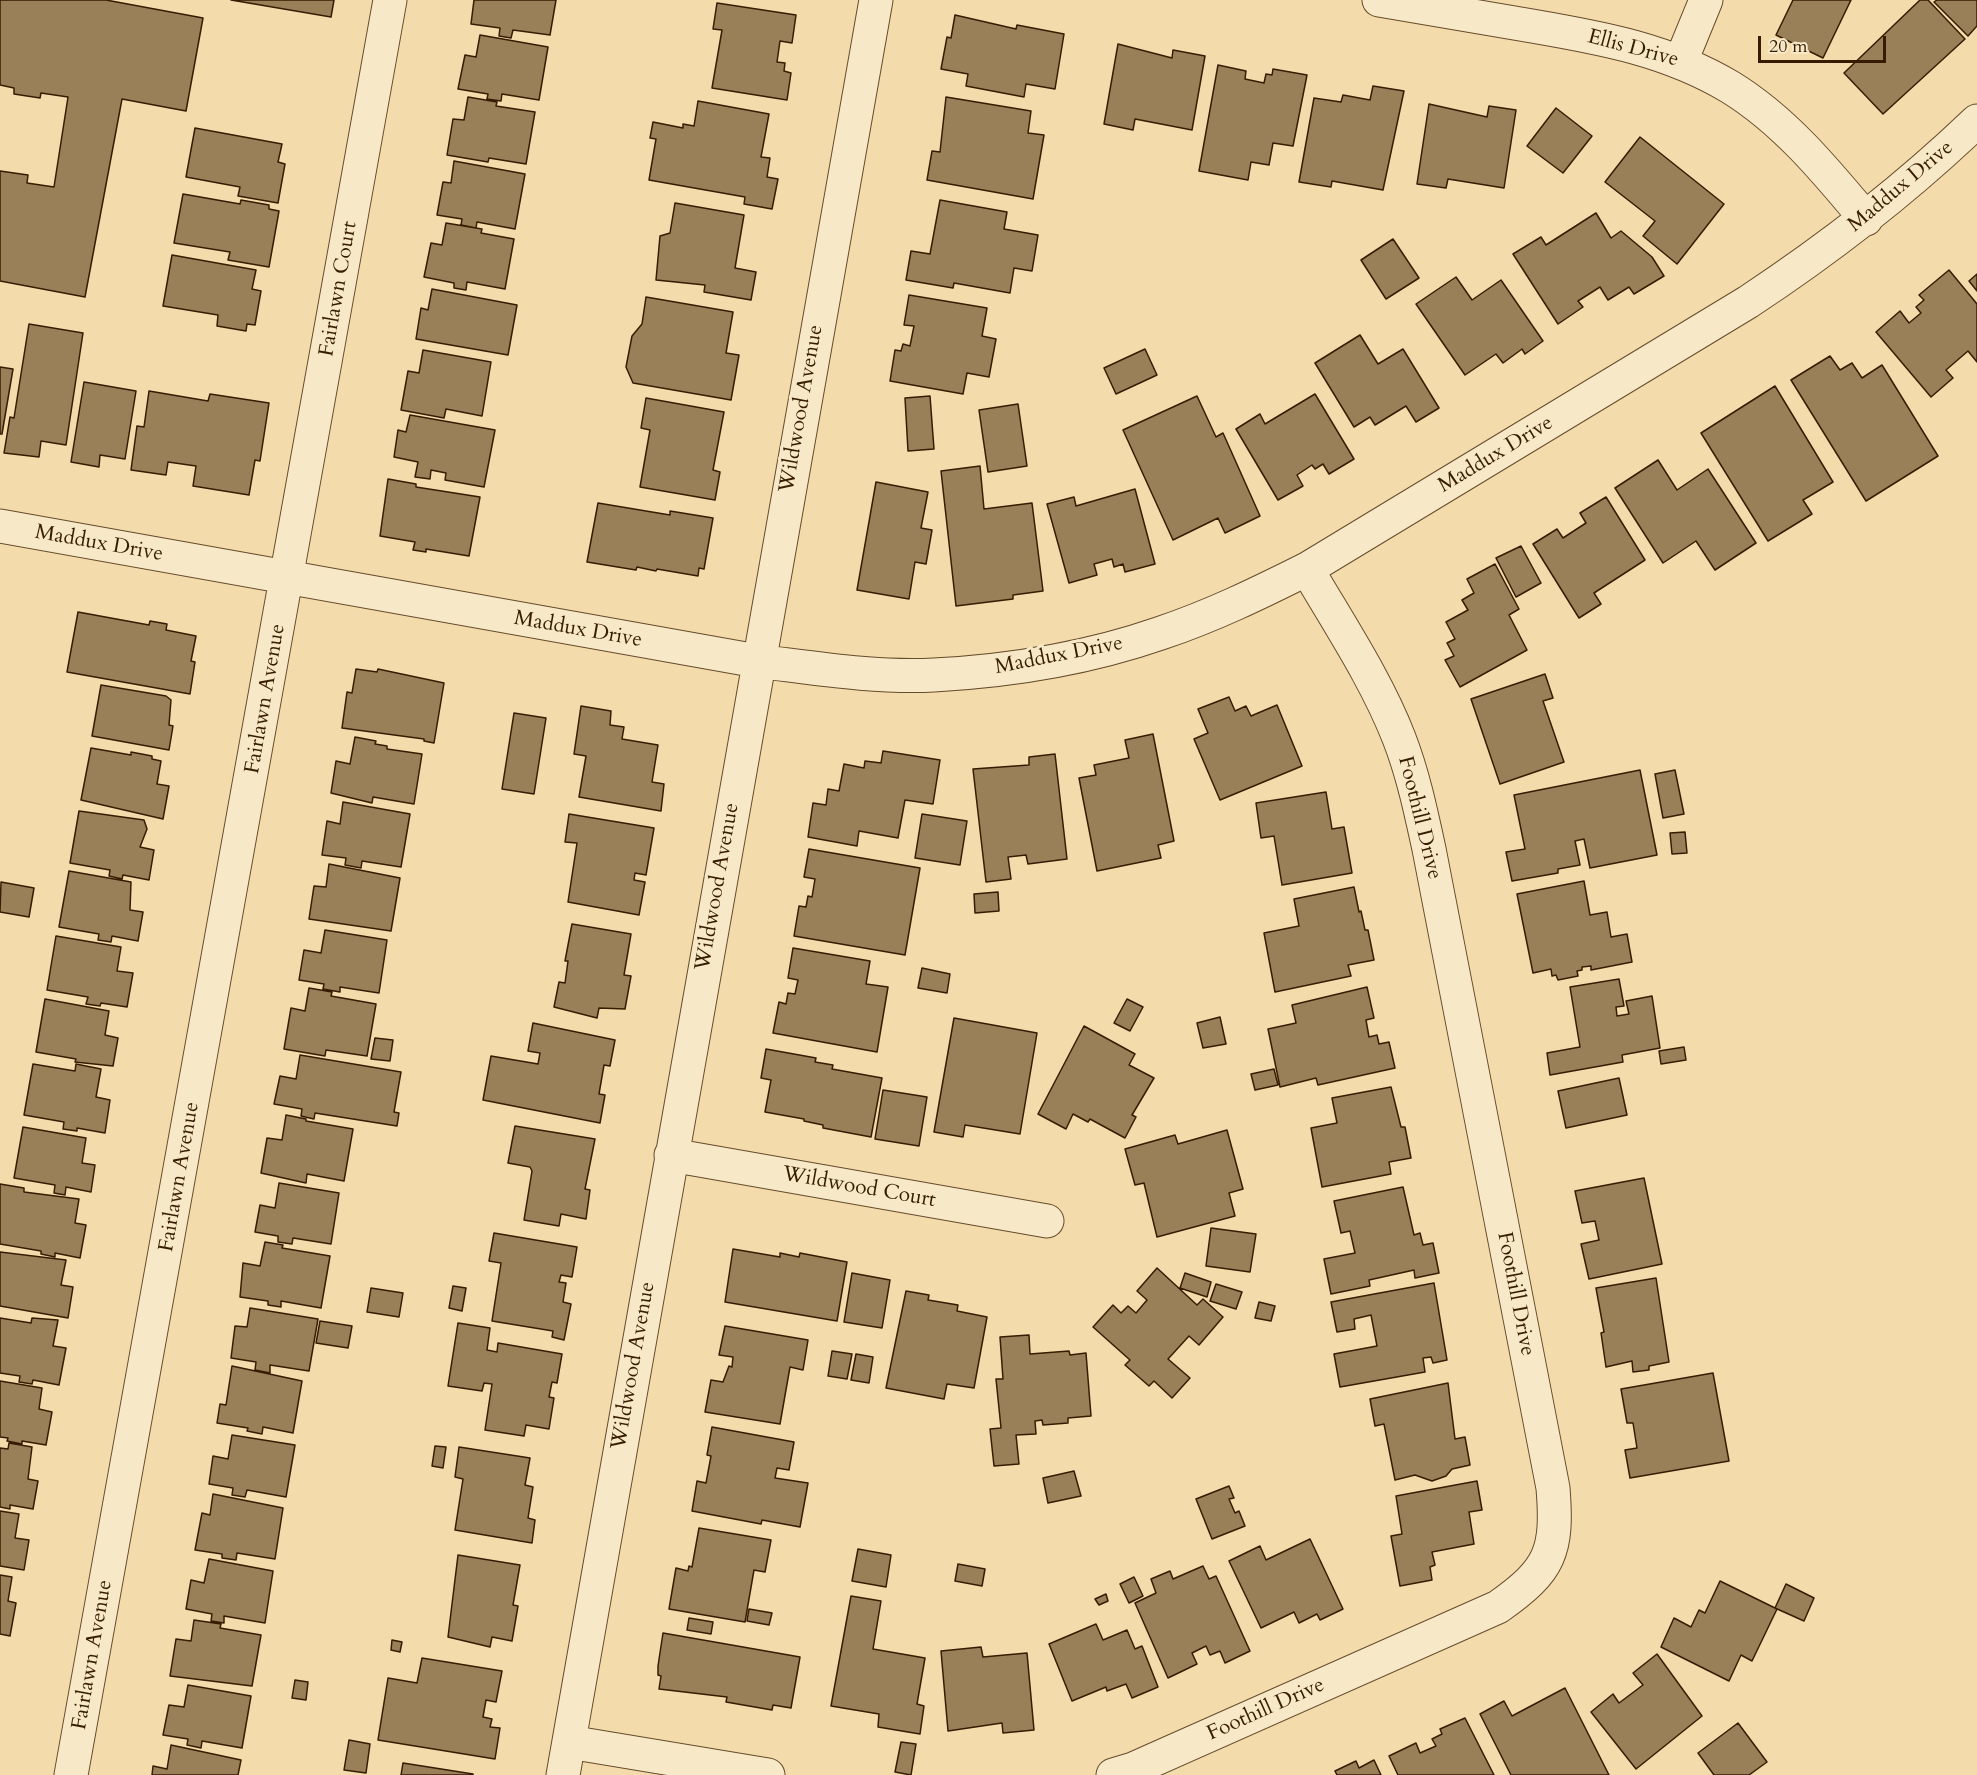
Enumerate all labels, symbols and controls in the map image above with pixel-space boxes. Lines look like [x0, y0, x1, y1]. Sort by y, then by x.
scale bar [1761, 24, 1888, 62]
street label: Ellis Drive [1585, 25, 1681, 73]
text: 20 m [1769, 34, 1808, 59]
street label: Maddux Drive [1843, 136, 1959, 238]
street label: Fairlawn Court [315, 220, 363, 358]
street label: Wildwood Avenue [775, 323, 829, 495]
street label: Maddux Drive [1434, 411, 1558, 499]
street label: Maddux Drive [33, 520, 165, 568]
street label: Maddux Drive [512, 606, 644, 654]
street label: Fairlawn Avenue [240, 622, 292, 776]
street label: Maddux Drive [993, 631, 1125, 681]
street label: Foothill Drive [1392, 754, 1446, 882]
street label: Wildwood Avenue [691, 801, 745, 973]
street label: Fairlawn Avenue [154, 1100, 206, 1254]
street label: Wildwood Court [780, 1162, 938, 1214]
street label: Foothill Drive [1491, 1230, 1539, 1358]
street label: Wildwood Avenue [607, 1280, 661, 1452]
street label: Fairlawn Avenue [67, 1578, 119, 1732]
street label: Foothill Drive [1203, 1673, 1329, 1747]

